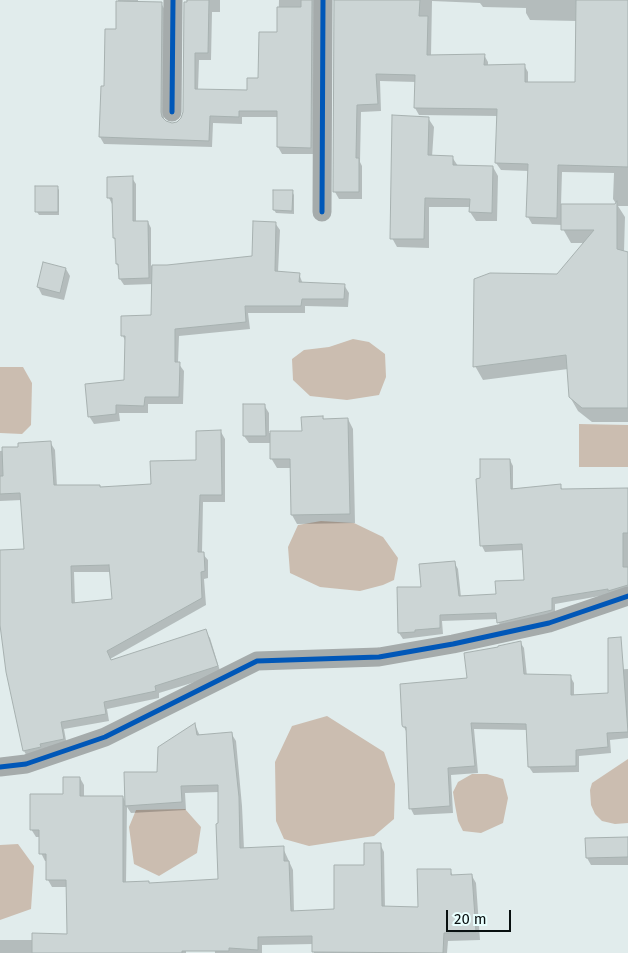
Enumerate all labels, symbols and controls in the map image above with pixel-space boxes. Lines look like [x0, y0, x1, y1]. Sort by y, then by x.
scale bar [448, 900, 513, 932]
text: 20 m [454, 910, 487, 928]

